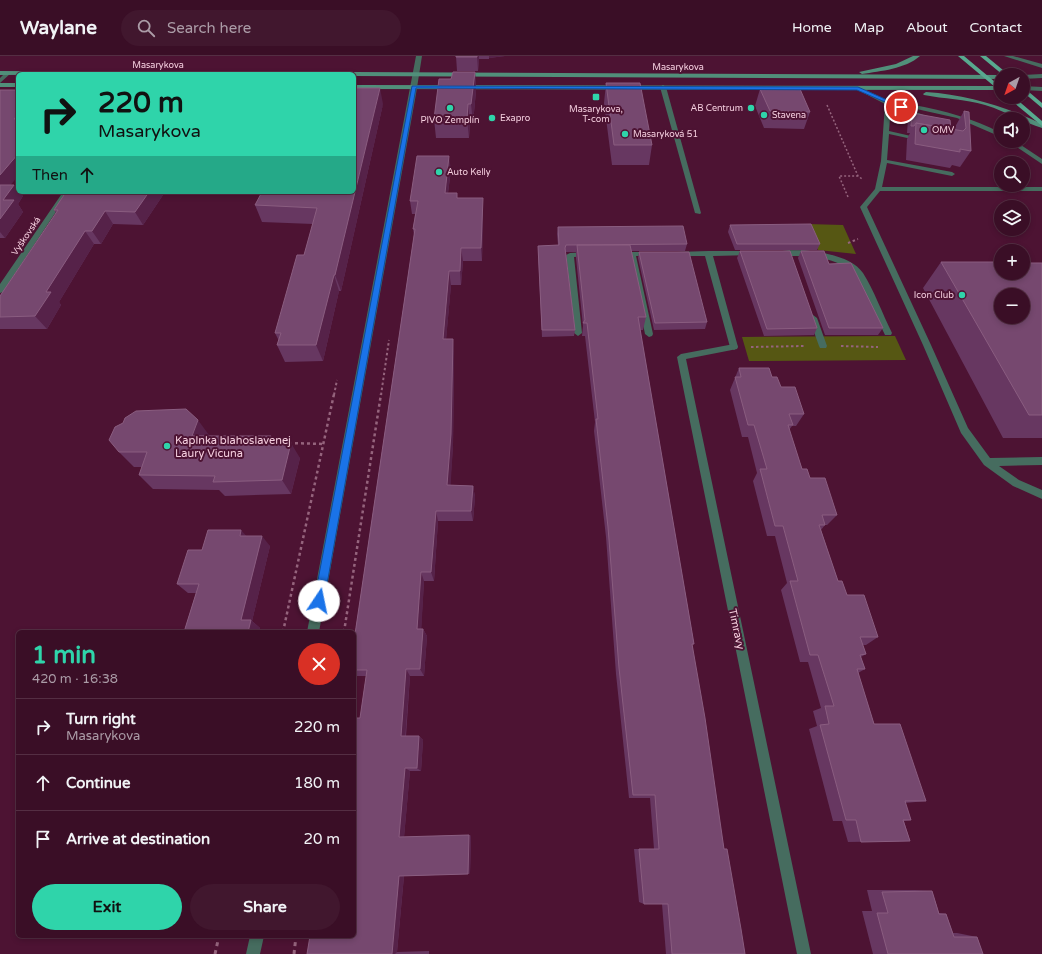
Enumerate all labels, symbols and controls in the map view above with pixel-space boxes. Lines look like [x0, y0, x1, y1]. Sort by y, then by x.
search box [121, 10, 401, 46]
text: Waylane [20, 17, 97, 39]
icon: search [135, 17, 157, 39]
text: Search here [167, 19, 251, 37]
text: Home [792, 19, 832, 36]
text: Map [854, 19, 884, 36]
text: About [906, 19, 948, 36]
text: Contact [970, 19, 1022, 36]
street label: Masarykova [132, 60, 184, 71]
street label: Masarykova [652, 62, 704, 73]
north arrow [994, 68, 1030, 104]
map controls [994, 68, 1030, 324]
text: 220 m [98, 86, 184, 120]
icon: right [32, 88, 84, 140]
pin [884, 90, 918, 124]
marker: Masarykova, T-com [591, 92, 601, 102]
icon: arrive [890, 96, 912, 118]
marker: PIVO Zemplín [445, 103, 455, 113]
place label: AB Centrum [691, 103, 743, 114]
marker: AB Centrum [746, 103, 756, 113]
place label: Masarykova, T-com [569, 104, 623, 125]
marker: Stavena [759, 110, 769, 120]
place label: Stavena [772, 110, 806, 121]
button: sound [994, 112, 1030, 148]
marker: Exapro [487, 113, 497, 123]
place label: Exapro [500, 113, 531, 124]
place label: PIVO Zemplín [420, 115, 480, 126]
text: Masarykova [98, 120, 201, 142]
marker: OMV [919, 125, 929, 135]
place label: OMV [932, 125, 955, 136]
marker: Masaryková 51 [620, 129, 630, 139]
place label: Masaryková 51 [633, 129, 698, 140]
button: search [994, 156, 1030, 192]
icon: ahead [76, 164, 98, 186]
text: Then [32, 166, 68, 184]
marker: Auto Kelly [434, 167, 444, 177]
place label: Auto Kelly [447, 167, 491, 178]
button: layers [994, 200, 1030, 236]
street label: Vyškovská [9, 215, 43, 258]
button: + [994, 244, 1030, 280]
button: − [994, 288, 1030, 324]
place label: Icon Club [914, 290, 954, 301]
marker: Icon Club [957, 290, 967, 300]
place label: Kaplnka blahoslavenej Laury Vicuna [175, 434, 291, 460]
marker: Kaplnka blahoslavenej Laury Vicuna [162, 441, 172, 451]
position arrow [298, 580, 340, 622]
street label: Timravy [726, 607, 747, 651]
text: 1 min [32, 641, 96, 670]
button: close [298, 643, 340, 685]
text: 420 m · 16:38 [32, 671, 118, 687]
text: Turn right [66, 710, 136, 728]
icon: right [32, 716, 54, 738]
text: 220 m [294, 718, 340, 736]
text: Masarykova [66, 728, 140, 744]
icon: ahead [32, 772, 54, 794]
text: Continue [66, 774, 130, 792]
text: 180 m [294, 774, 340, 792]
icon: arrive [32, 828, 54, 850]
text: Arrive at destination [66, 830, 210, 848]
text: 20 m [303, 830, 340, 848]
button: Exit [32, 884, 182, 930]
button: Share [190, 884, 340, 930]

